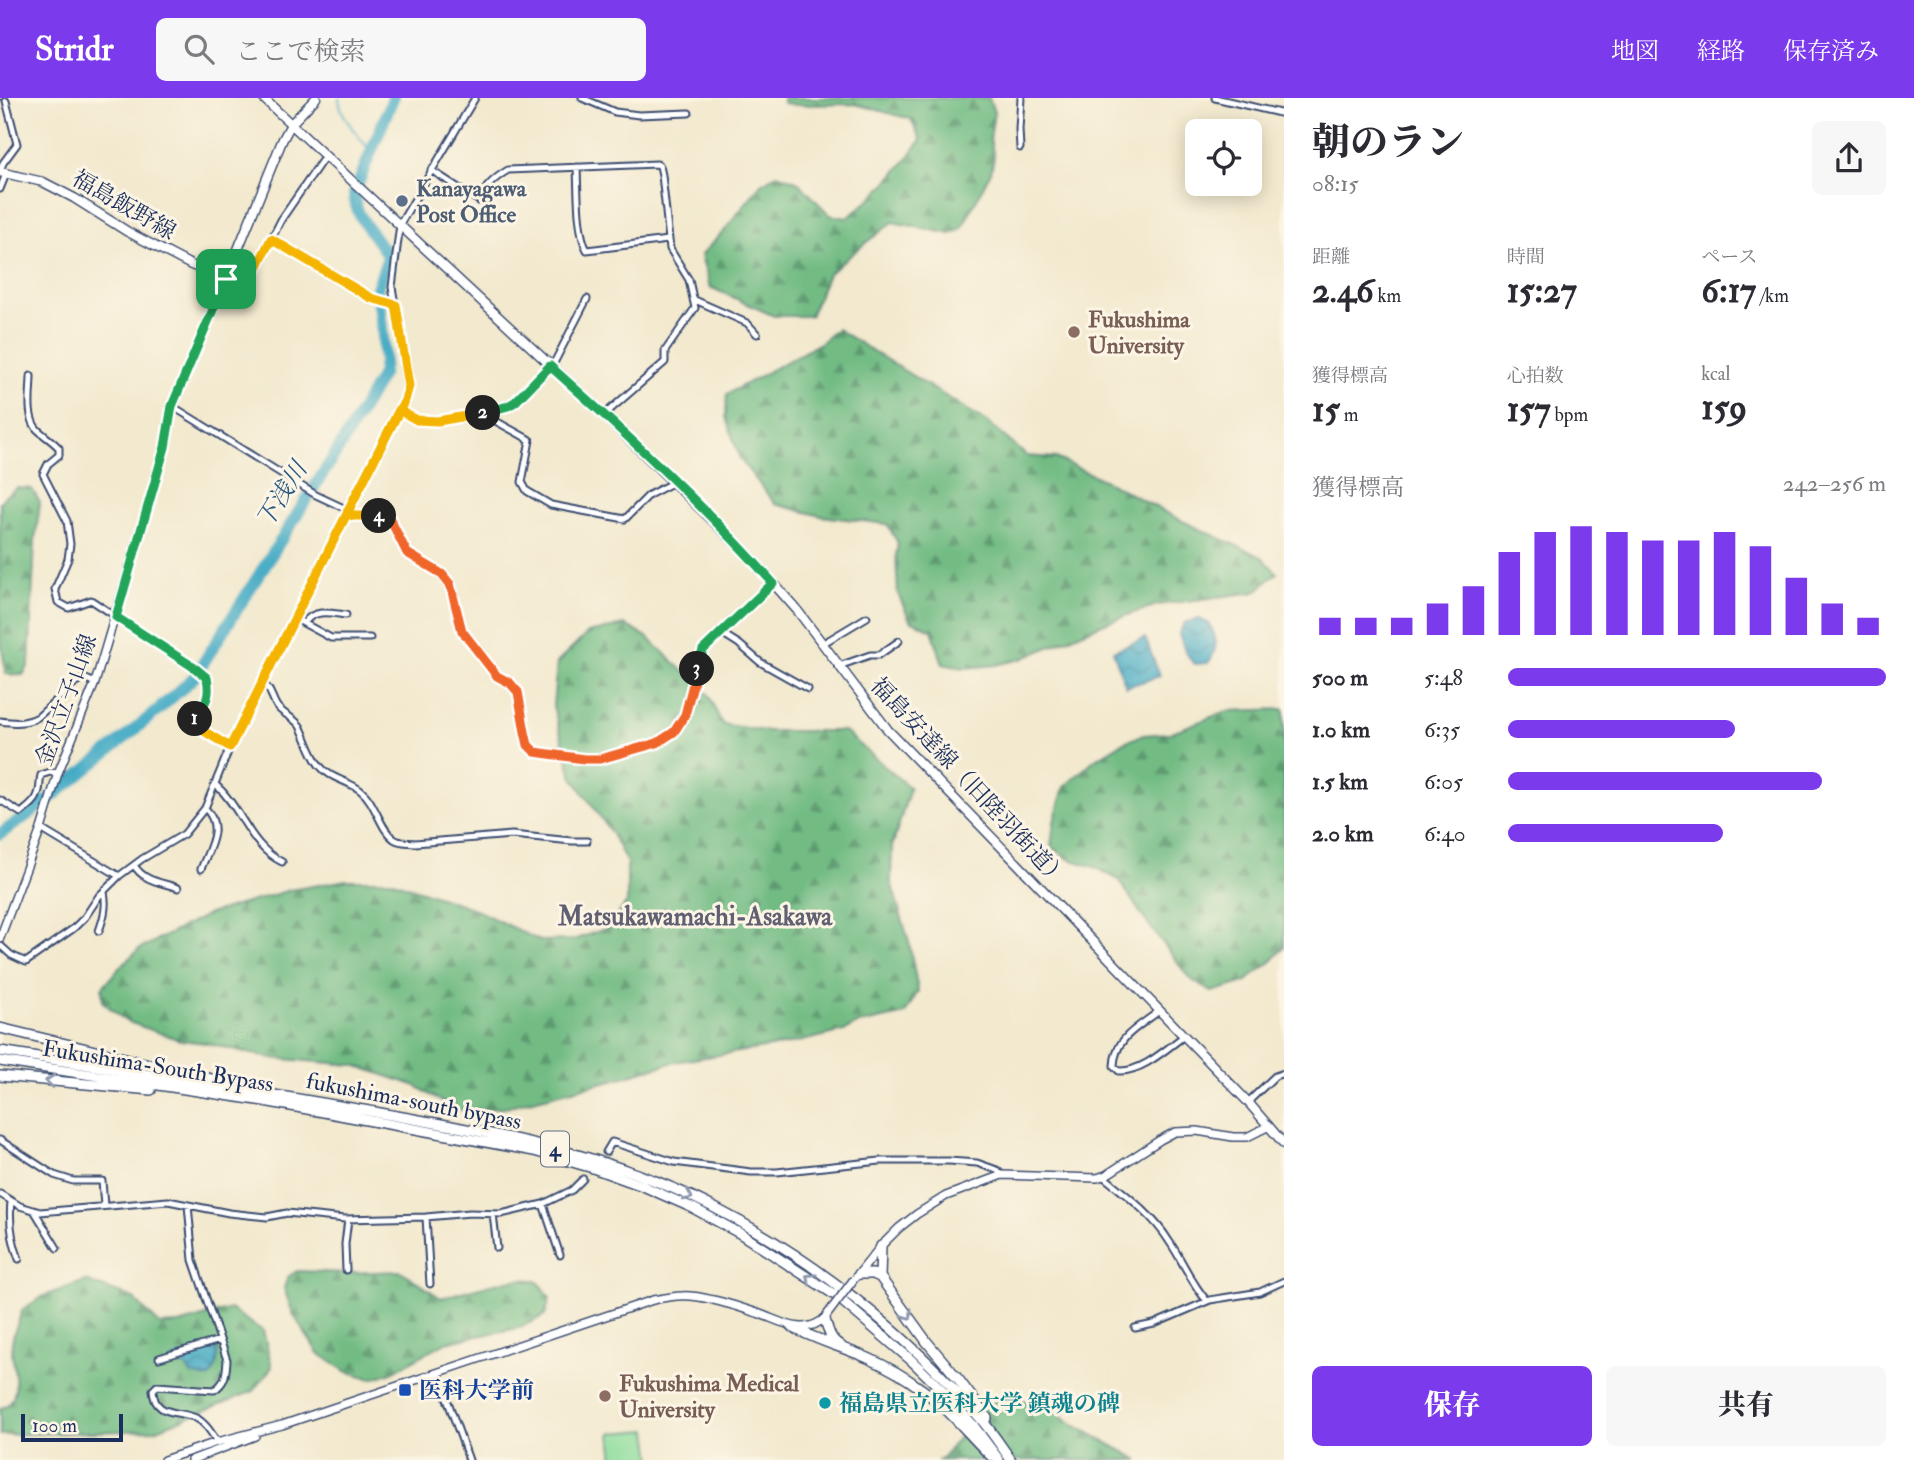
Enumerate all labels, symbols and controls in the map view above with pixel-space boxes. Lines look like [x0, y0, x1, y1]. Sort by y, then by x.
search box [156, 18, 646, 81]
text: Stridr [35, 29, 114, 70]
icon: search [180, 30, 218, 68]
text: ここで検索 [236, 36, 366, 68]
text: 地図 [1611, 36, 1659, 67]
text: 経路 [1697, 36, 1745, 67]
text: 保存済み [1783, 36, 1879, 67]
map controls [1185, 119, 1262, 196]
button: locate [1185, 119, 1262, 196]
text: 朝のラン [1312, 119, 1464, 167]
button: share [1812, 121, 1886, 195]
street label: 福島飯野線 [67, 164, 181, 246]
text: 08:15 [1312, 169, 1359, 198]
place label: Kanayagawa Post Office [416, 174, 528, 229]
marker: Kanayagawa Post Office [394, 193, 410, 209]
text: 距離 [1312, 245, 1350, 269]
text: 時間 [1507, 245, 1545, 269]
text: ペース [1701, 245, 1757, 269]
pin [196, 249, 256, 309]
icon: arrive [207, 260, 245, 298]
text: 2.46 [1312, 269, 1374, 313]
text: 15:27 [1507, 269, 1577, 313]
text: 6:17 [1701, 269, 1756, 313]
text: km [1374, 284, 1401, 308]
text: /km [1756, 284, 1789, 308]
place label: Fukushima University [1088, 305, 1191, 361]
marker: Fukushima University [1066, 324, 1082, 340]
text: kcal [1701, 362, 1730, 386]
text: 獲得標高 [1312, 364, 1388, 388]
text: 心拍数 [1507, 364, 1564, 388]
text: 159 [1701, 386, 1747, 430]
text: 15 [1312, 388, 1340, 432]
text: 157 [1507, 388, 1551, 432]
pin: 2 [466, 396, 500, 430]
text: 2 [478, 400, 487, 424]
text: m [1340, 403, 1359, 427]
text: bpm [1551, 403, 1588, 427]
water label: 下浅川 [250, 454, 316, 534]
text: 242–256 m [1783, 469, 1886, 498]
text: 獲得標高 [1312, 473, 1404, 502]
pin: 4 [362, 498, 396, 534]
text: 4 [373, 503, 384, 527]
street label: 金沢立子山線 [29, 630, 103, 770]
pin: 3 [680, 652, 714, 686]
text: 3 [693, 656, 700, 680]
text: 500 m [1312, 663, 1368, 692]
text: 5:48 [1424, 663, 1463, 692]
street label: 福島安達線（旧陸羽街道） [864, 671, 1074, 893]
pin: 1 [178, 702, 212, 736]
text: 1 [191, 706, 198, 730]
text: 1.0 km [1312, 715, 1370, 744]
text: 6:35 [1424, 715, 1460, 744]
text: 1.5 km [1312, 767, 1368, 796]
text: 6:05 [1424, 767, 1463, 796]
text: 2.0 km [1312, 819, 1374, 848]
text: 6:40 [1424, 819, 1465, 848]
district label: Matsukawamachi-Asakawa [557, 901, 833, 933]
street label: Fukushima-South Bypass [40, 1033, 276, 1100]
street label: fukushima-south bypass [304, 1066, 524, 1137]
one-way arrow [44, 1074, 55, 1089]
road number: 4 [541, 1132, 569, 1166]
one-way arrow [681, 1188, 694, 1202]
one-way arrow [805, 1274, 818, 1286]
one-way arrow [900, 1307, 912, 1320]
button: 保存 [1312, 1366, 1592, 1446]
button: 共有 [1606, 1366, 1886, 1446]
place label: Fukushima Medical University [619, 1369, 800, 1425]
place label: 医科大学前 [419, 1376, 534, 1405]
marker: 医科大学前 [397, 1382, 413, 1398]
marker: Fukushima Medical University [597, 1388, 613, 1404]
place label: 福島県立医科大学 鎮魂の碑 [839, 1389, 1120, 1418]
marker: 福島県立医科大学 鎮魂の碑 [817, 1395, 833, 1411]
scale bar [21, 1411, 122, 1443]
text: 100 m [32, 1414, 77, 1438]

